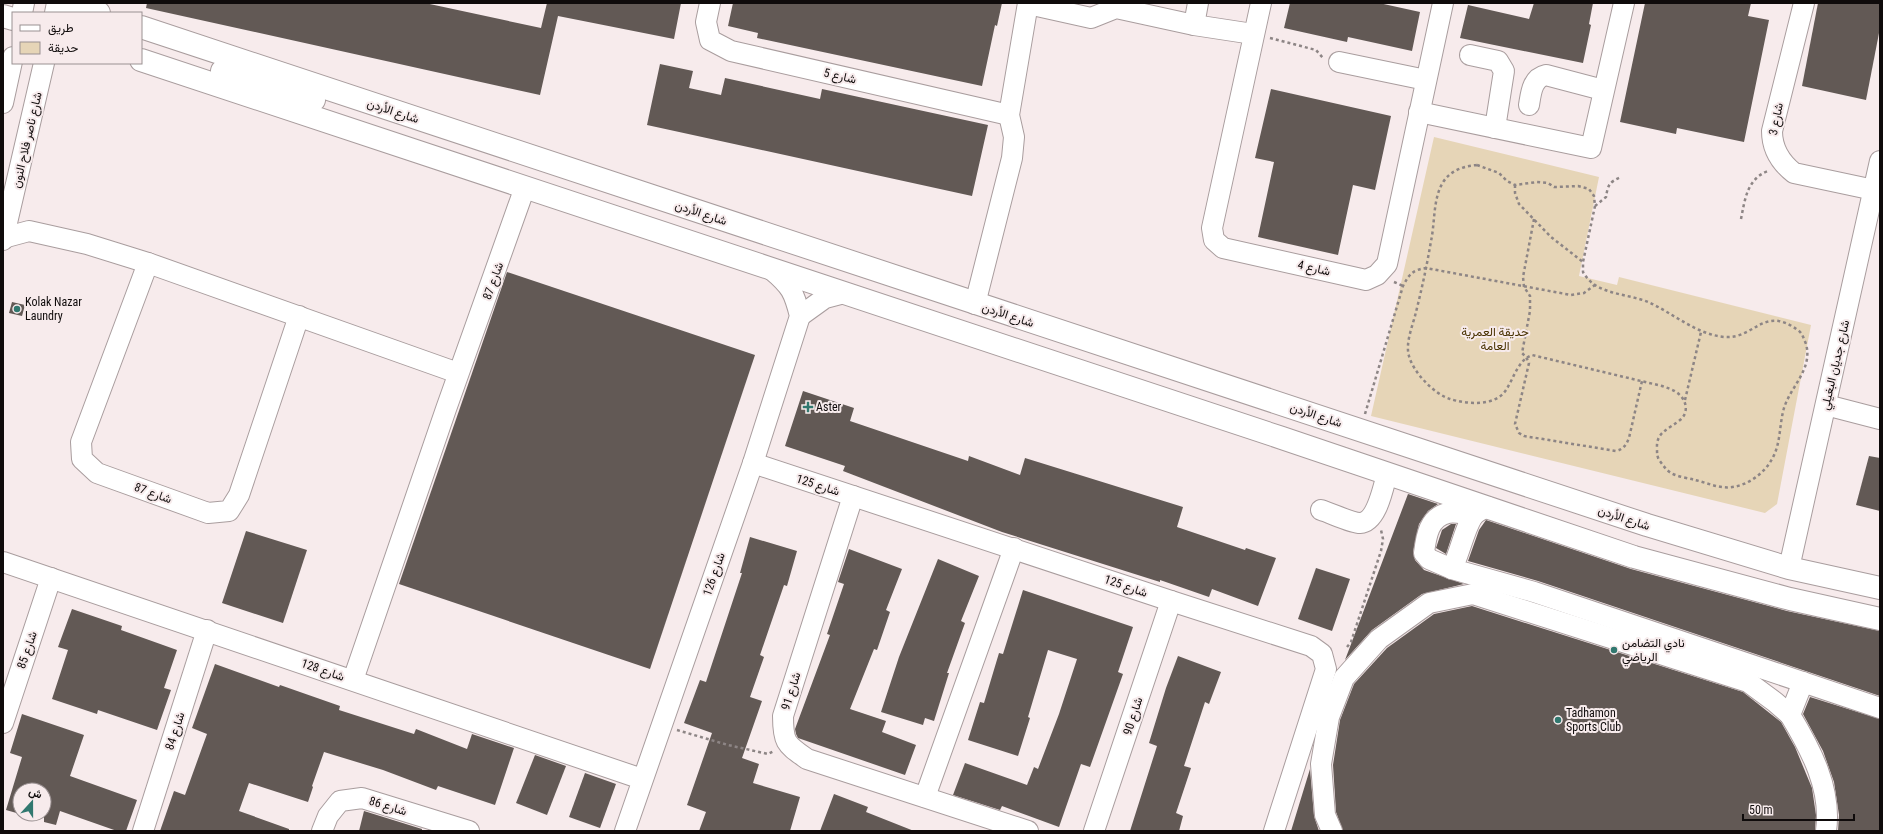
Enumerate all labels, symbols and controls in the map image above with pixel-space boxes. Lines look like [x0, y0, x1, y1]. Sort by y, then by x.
legend [12, 12, 142, 64]
text: طريق [48, 21, 74, 36]
text: حديقة [48, 41, 78, 55]
street label: شارع 5 [822, 65, 858, 88]
street label: شارع ناصر فلاح النون [9, 91, 47, 190]
street label: شارع الأردن [365, 96, 421, 128]
street label: شارع 3 [1766, 102, 1788, 137]
street label: شارع الأردن [673, 198, 729, 230]
street label: شارع 4 [1296, 257, 1332, 280]
street label: شارع 87 [480, 260, 508, 302]
place label: Kolak Nazar Laundry [25, 295, 82, 323]
street label: شارع الأردن [980, 300, 1036, 332]
marker: Kolak Nazar Laundry [12, 304, 22, 314]
street label: شارع جديان البغيلي [1818, 318, 1855, 412]
park label: حديقة العمرية العامة [1461, 325, 1529, 353]
place label: Aster [816, 400, 842, 414]
street label: شارع الأردن [1288, 400, 1344, 432]
marker: Aster [803, 402, 813, 412]
street label: شارع 125 [794, 471, 841, 500]
street label: شارع 87 [132, 480, 174, 508]
street label: شارع الأردن [1596, 503, 1652, 535]
street label: شارع 126 [700, 551, 730, 598]
street label: شارع 125 [1102, 572, 1149, 602]
street label: شارع 85 [14, 629, 42, 671]
place label: نادي التضامن الرياضي [1622, 636, 1685, 667]
marker: نادي التضامن الرياضي [1609, 645, 1619, 655]
street label: شارع 128 [299, 656, 346, 686]
street label: شارع 91 [778, 670, 806, 712]
street label: شارع 90 [1120, 695, 1148, 737]
place label: Tadhamon Sports Club [1566, 706, 1621, 734]
street label: شارع 84 [162, 710, 190, 752]
marker: Tadhamon Sports Club [1553, 715, 1563, 725]
north arrow [12, 782, 52, 822]
text: ش [27, 785, 44, 802]
street label: شارع 86 [367, 794, 409, 820]
scale bar [1743, 796, 1854, 822]
text: 50 m [1749, 803, 1773, 817]

